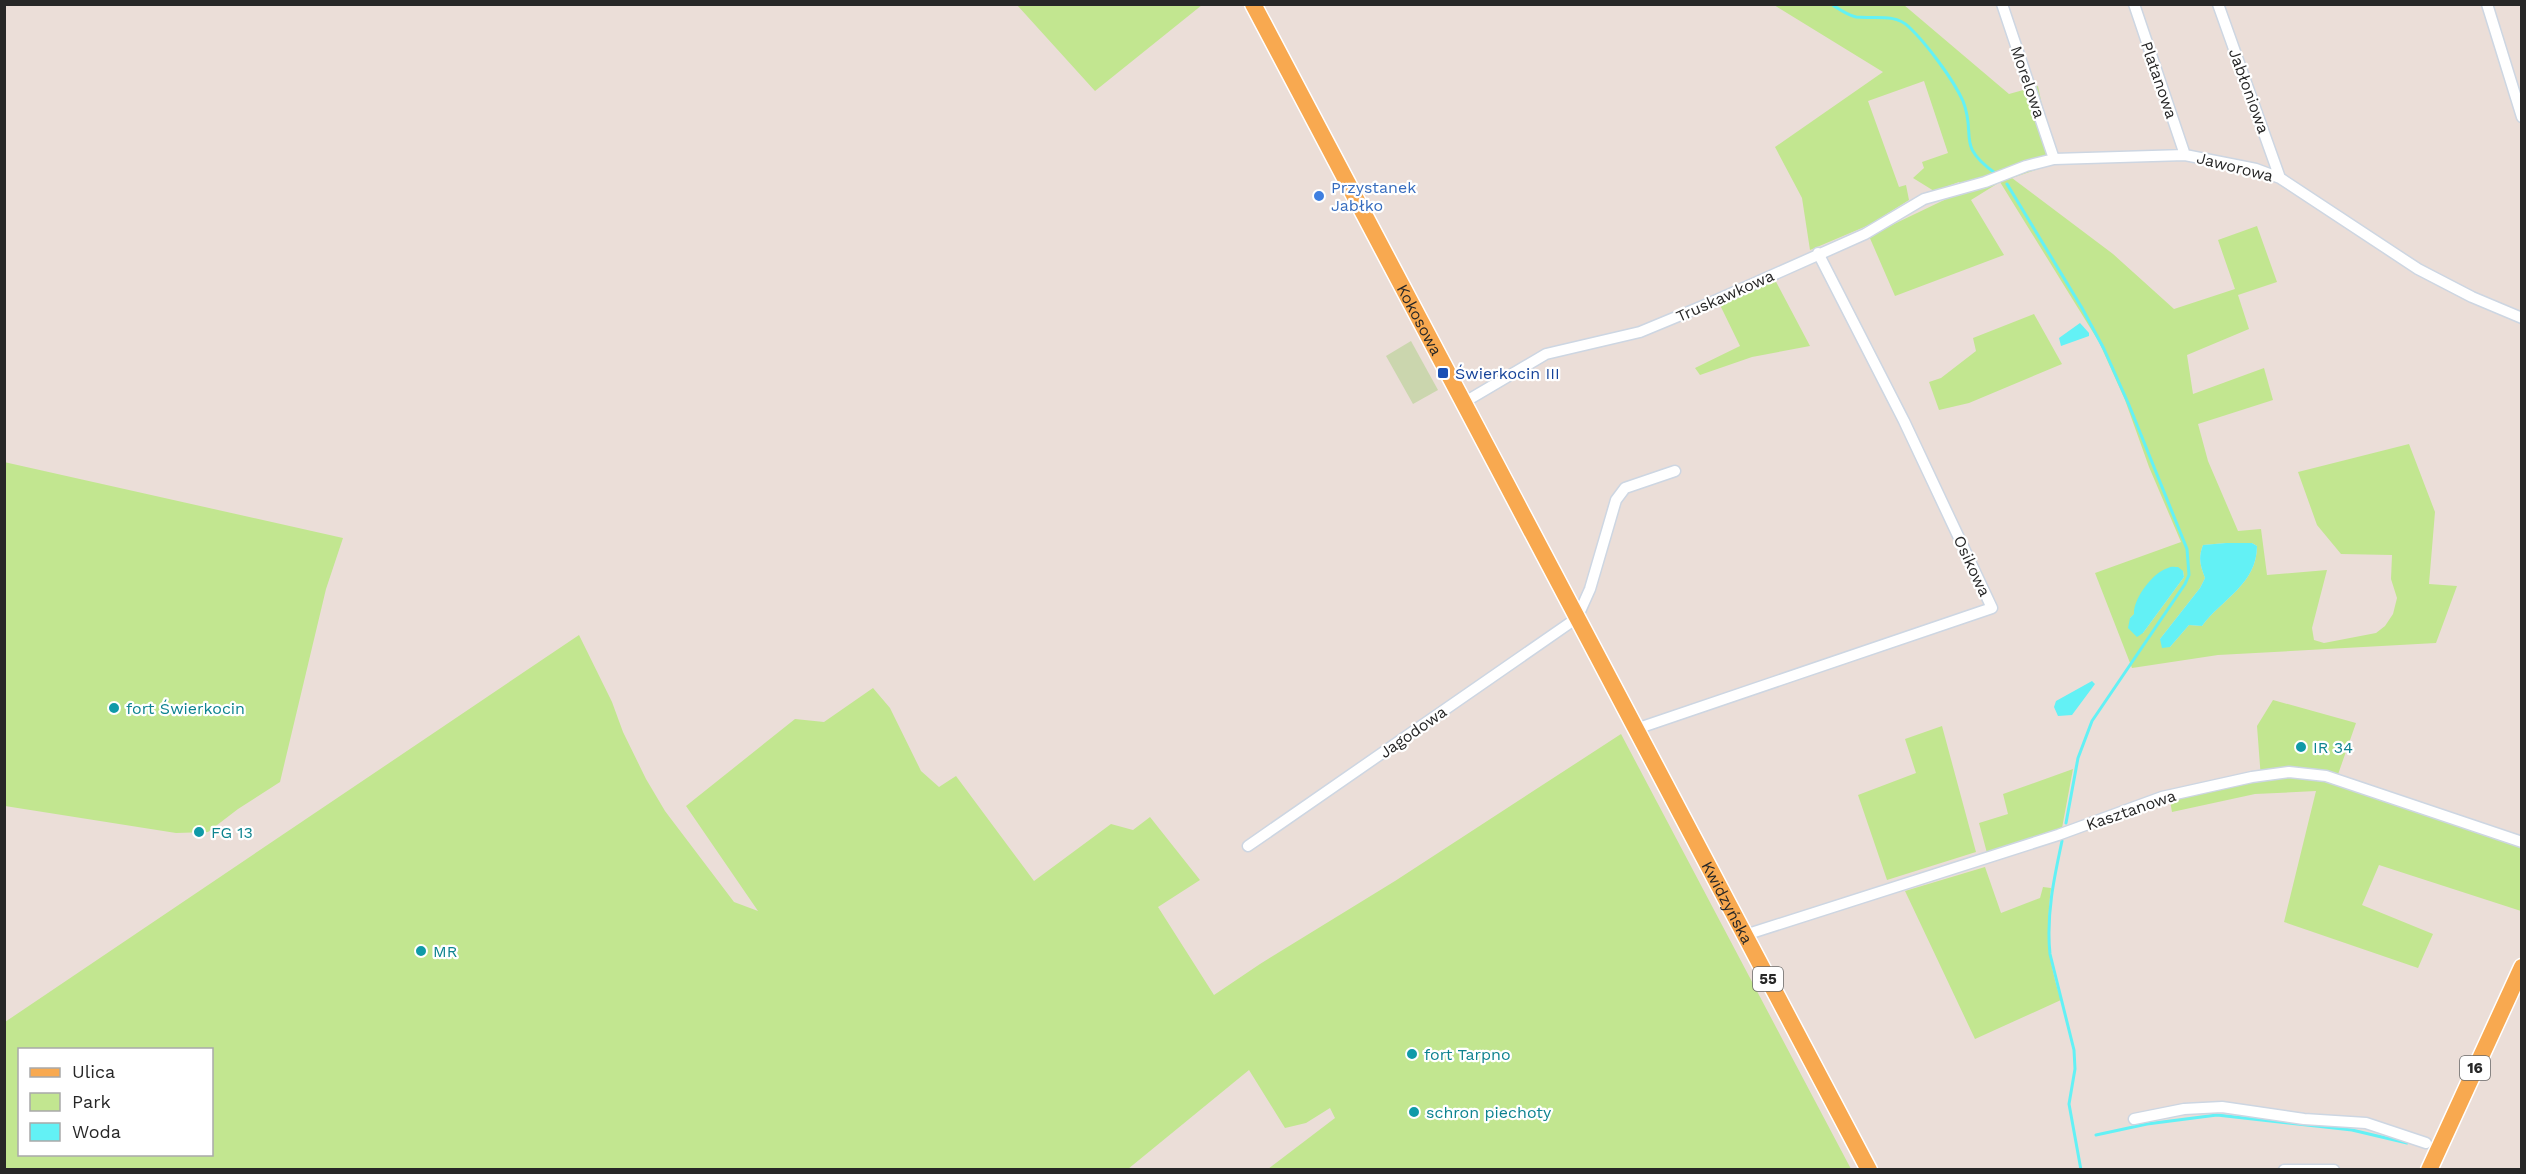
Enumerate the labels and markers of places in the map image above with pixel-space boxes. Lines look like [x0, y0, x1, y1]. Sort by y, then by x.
place label: Przystanek Jabłko [1331, 178, 1416, 215]
marker: Przystanek Jabłko [1312, 189, 1326, 203]
place label: Świerkocin III [1455, 364, 1560, 383]
marker: Świerkocin III [1436, 366, 1450, 380]
place label: fort Świerkocin [126, 699, 245, 718]
marker: fort Świerkocin [107, 701, 121, 715]
place label: IR 34 [2313, 738, 2353, 757]
marker: IR 34 [2294, 740, 2308, 754]
place label: FG 13 [211, 823, 253, 842]
marker: FG 13 [192, 825, 206, 839]
place label: MR [433, 942, 457, 961]
marker: MR [414, 944, 428, 958]
place label: fort Tarpno [1424, 1045, 1511, 1064]
marker: fort Tarpno [1405, 1047, 1419, 1061]
place label: schron piechoty [1426, 1103, 1552, 1122]
marker: schron piechoty [1407, 1105, 1421, 1119]

